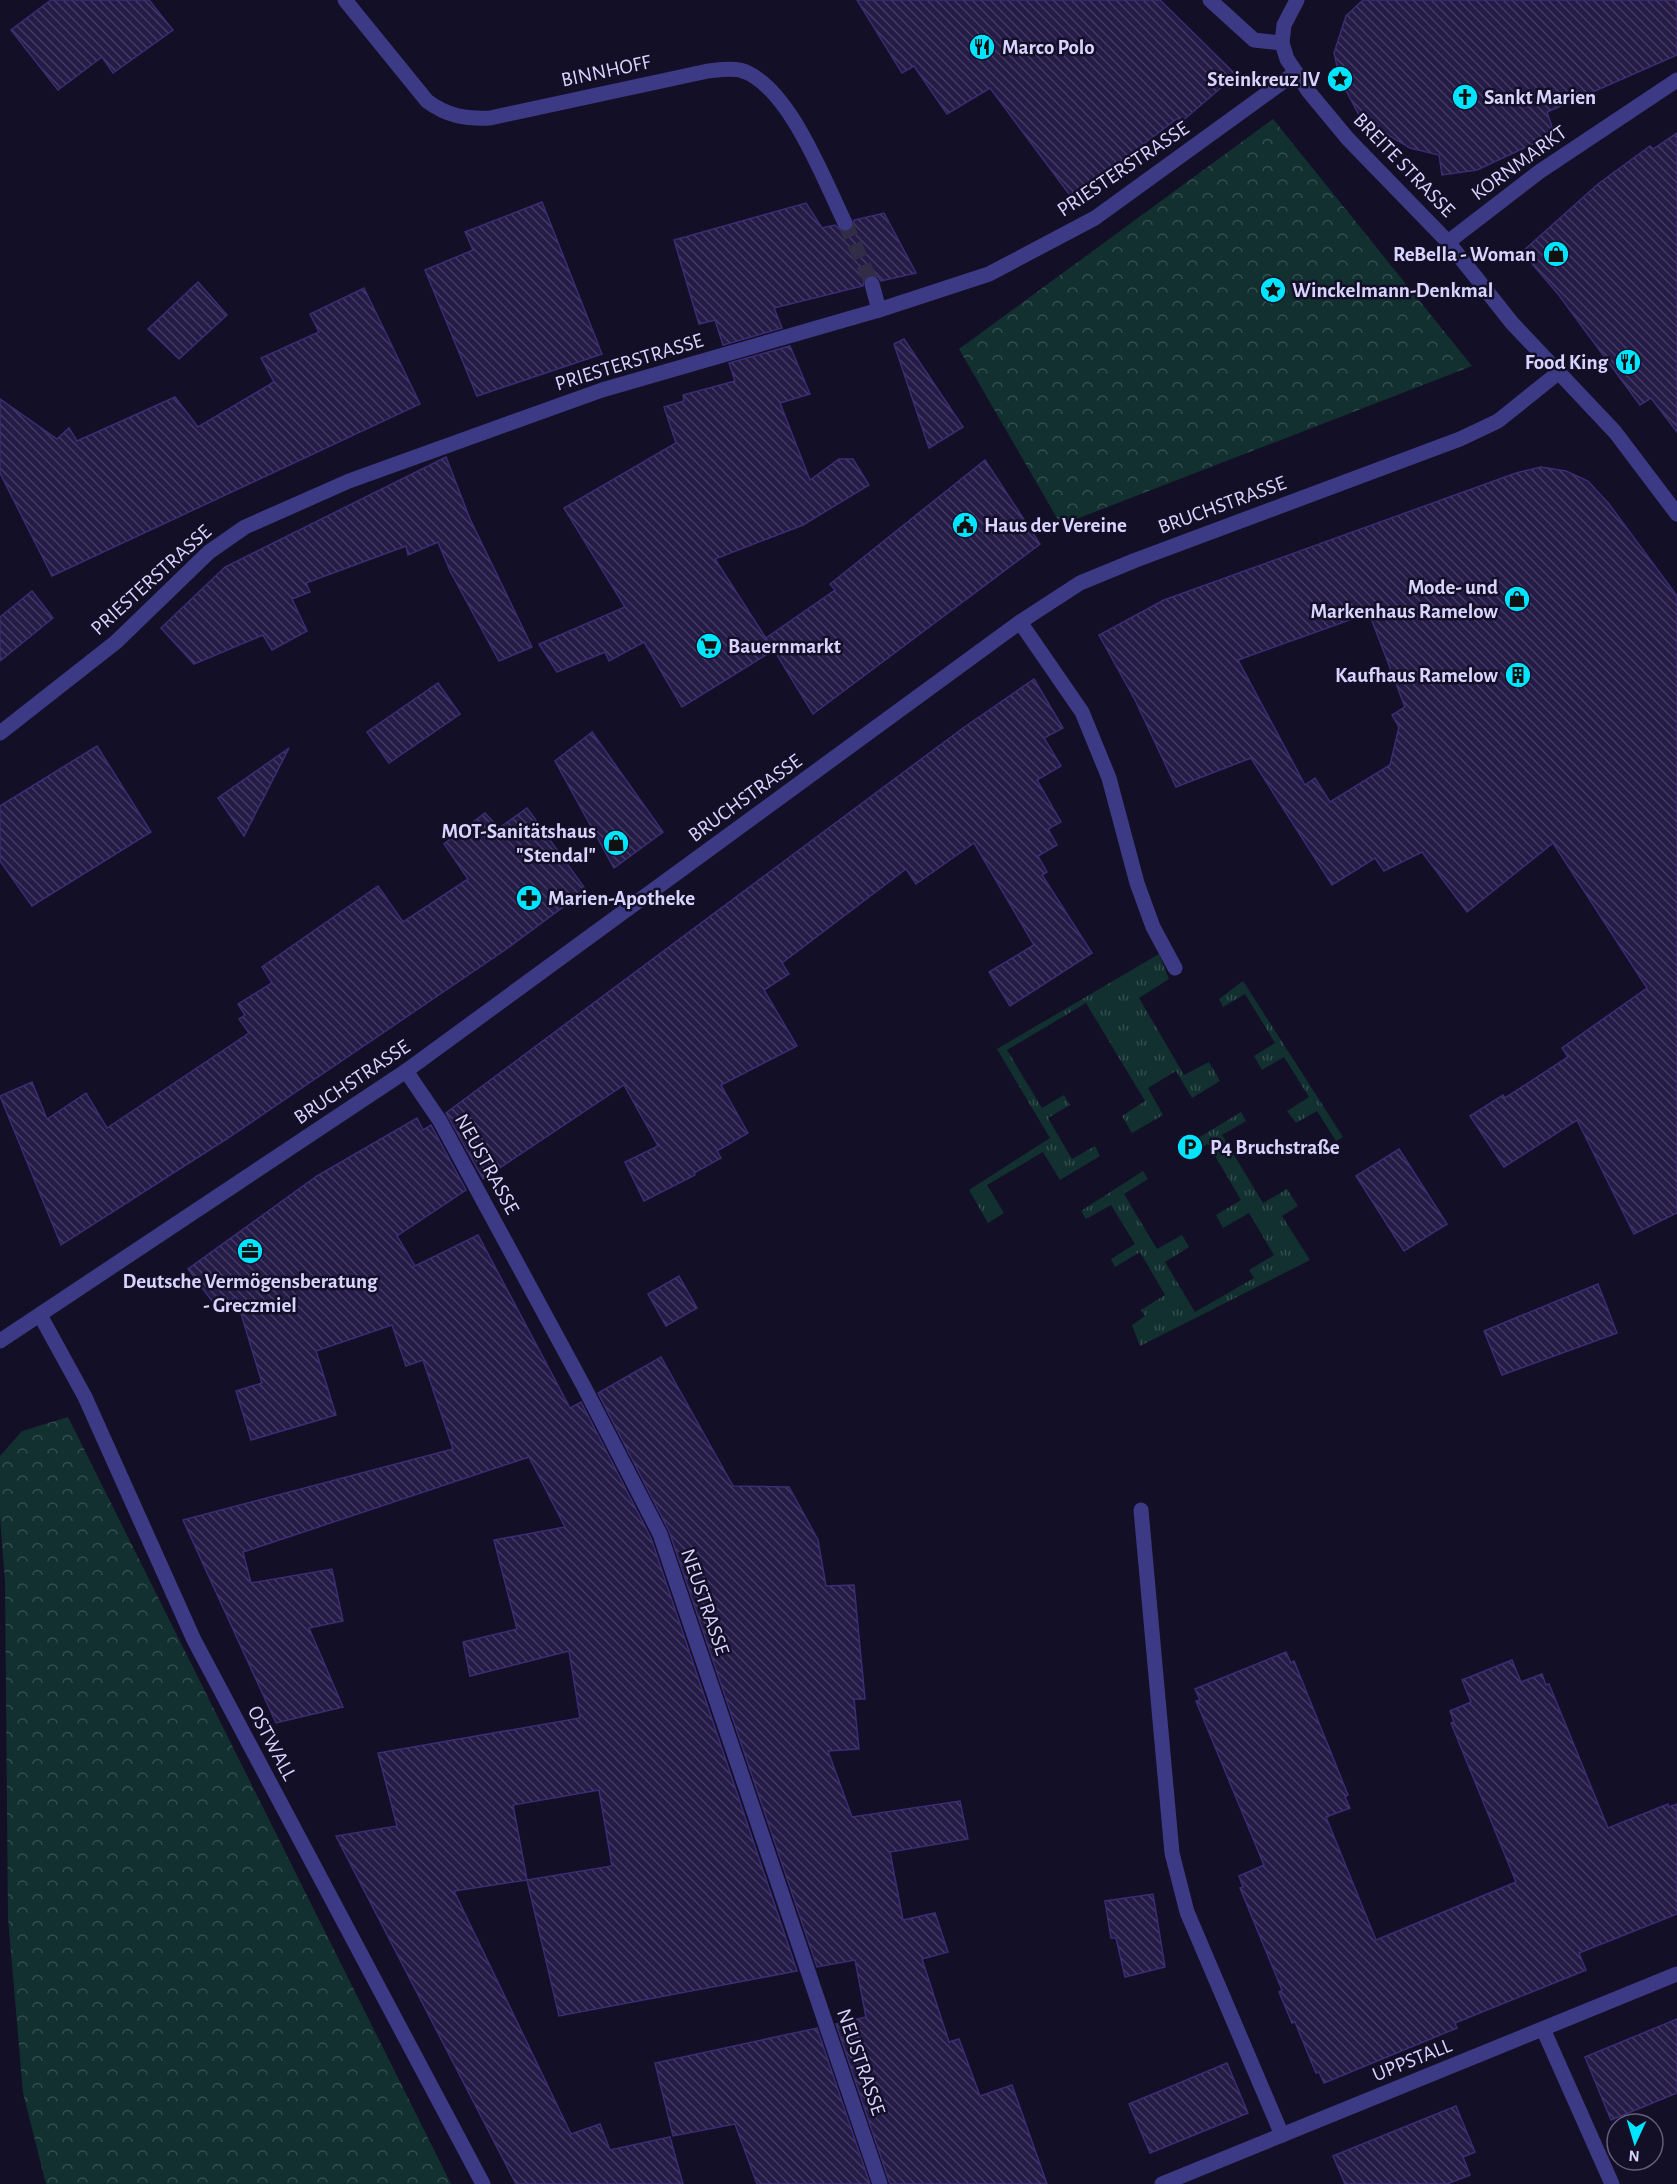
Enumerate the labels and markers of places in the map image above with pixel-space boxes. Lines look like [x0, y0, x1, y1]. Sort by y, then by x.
restaurant icon: Marco Polo [967, 32, 997, 62]
place label: Marco Polo [1002, 37, 1095, 58]
place icon: Steinkreuz IV [1325, 64, 1355, 94]
place label: Steinkreuz IV [1207, 69, 1321, 90]
church icon: Sankt Marien [1450, 82, 1480, 112]
place label: Sankt Marien [1484, 87, 1596, 108]
shop icon: ReBella - Woman [1541, 239, 1571, 269]
place label: ReBella - Woman [1393, 244, 1536, 265]
place icon: Winckelmann-Denkmal [1258, 275, 1288, 305]
place label: Winckelmann-Denkmal [1292, 280, 1493, 301]
restaurant icon: Food King [1613, 347, 1643, 377]
place label: Food King [1525, 352, 1608, 373]
public building icon: Haus der Vereine [950, 510, 980, 540]
place label: Haus der Vereine [984, 515, 1127, 536]
place label: Mode- und Markenhaus Ramelow [1311, 577, 1498, 622]
shop icon: Mode- und Markenhaus Ramelow [1502, 584, 1532, 614]
supermarket icon: Bauernmarkt [694, 631, 724, 661]
place label: Bauernmarkt [728, 636, 841, 657]
building icon: Kaufhaus Ramelow [1503, 660, 1533, 690]
place label: Kaufhaus Ramelow [1335, 665, 1498, 686]
place label: MOT-Sanitätshaus "Stendal" [442, 821, 596, 866]
shop icon: MOT-Sanitätshaus "Stendal" [601, 828, 631, 858]
pharmacy icon: Marien-Apotheke [514, 883, 544, 913]
place label: Marien-Apotheke [548, 888, 695, 909]
parking icon: P4 Bruchstraße [1175, 1132, 1205, 1162]
place label: P4 Bruchstraße [1210, 1137, 1340, 1158]
office icon: Deutsche Vermögensberatung - Greczmiel [235, 1236, 265, 1266]
place label: Deutsche Vermögensberatung - Greczmiel [122, 1271, 378, 1316]

